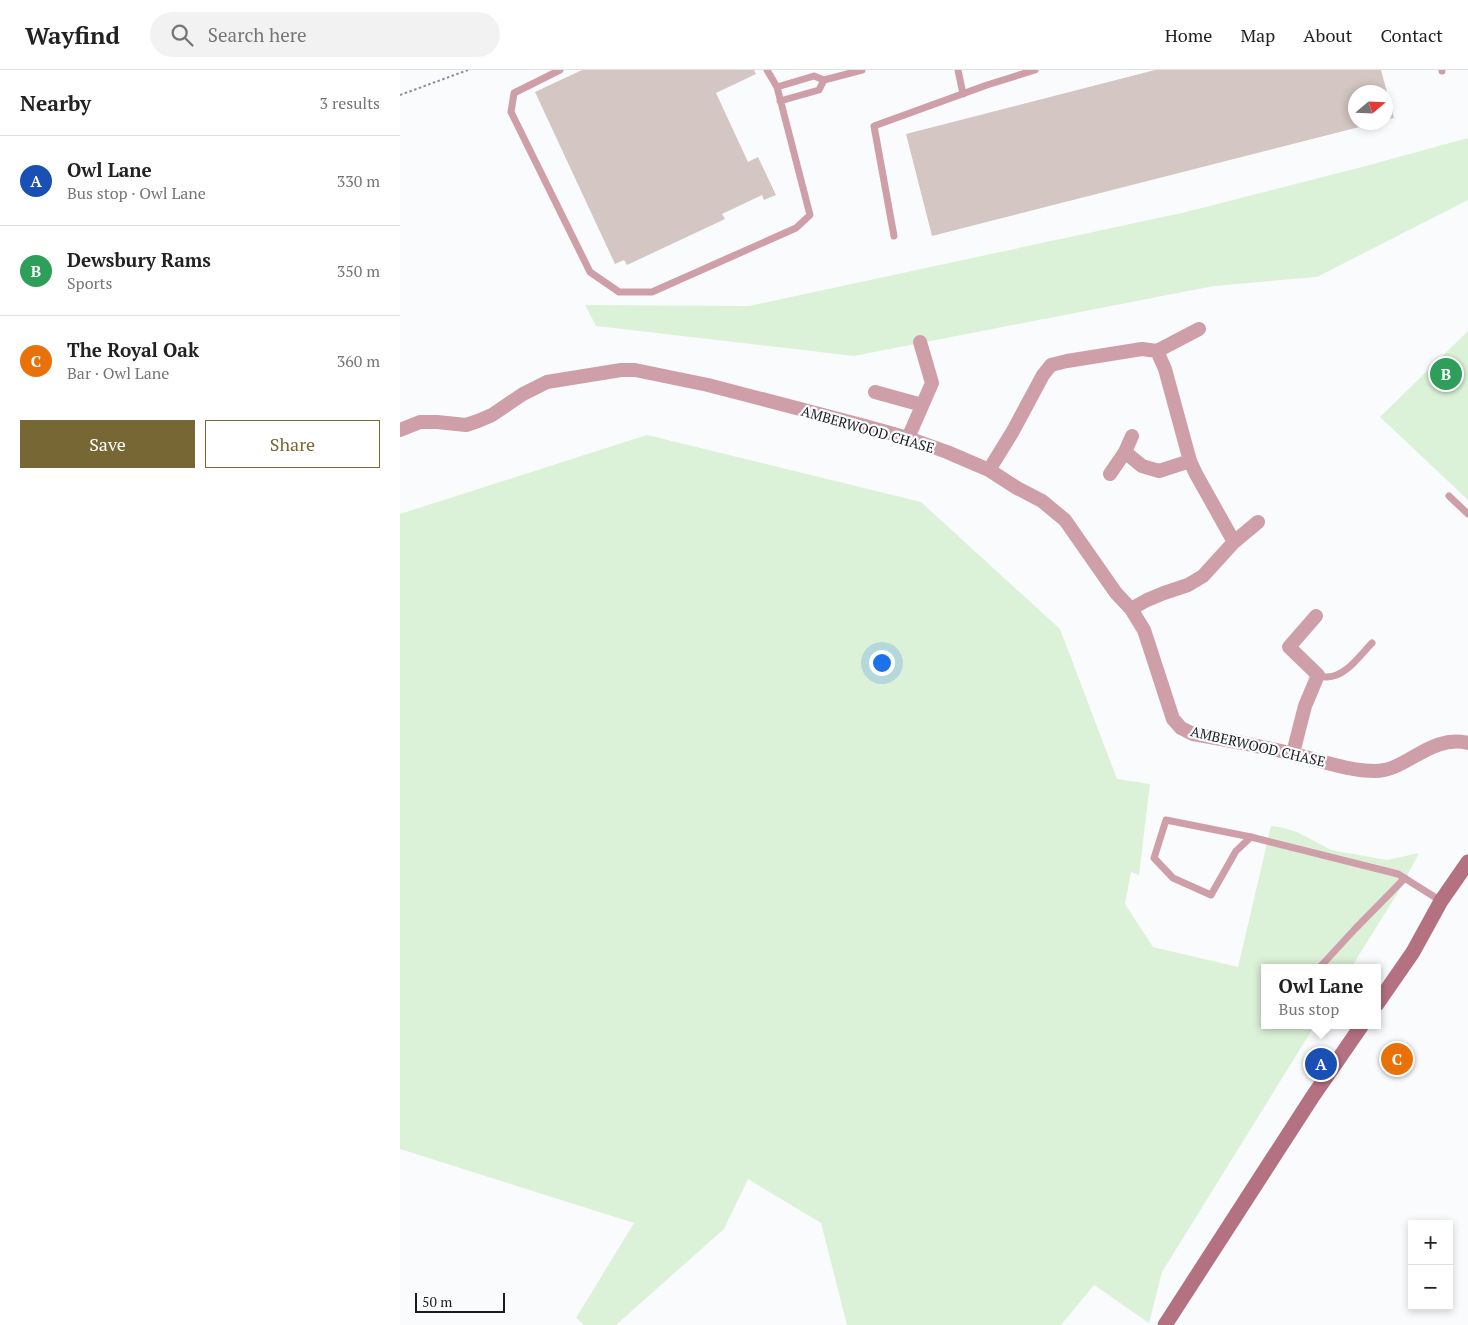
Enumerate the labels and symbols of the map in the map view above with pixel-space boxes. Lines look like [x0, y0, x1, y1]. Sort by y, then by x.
north arrow [1348, 85, 1393, 130]
pin: B [1430, 355, 1462, 393]
street label: AMBERWOOD CHASE [799, 401, 937, 457]
your location [869, 650, 895, 676]
street label: AMBERWOOD CHASE [1189, 721, 1327, 771]
pin: C [1381, 1040, 1413, 1078]
pin: A [1305, 1045, 1337, 1083]
scale bar [415, 1290, 505, 1313]

